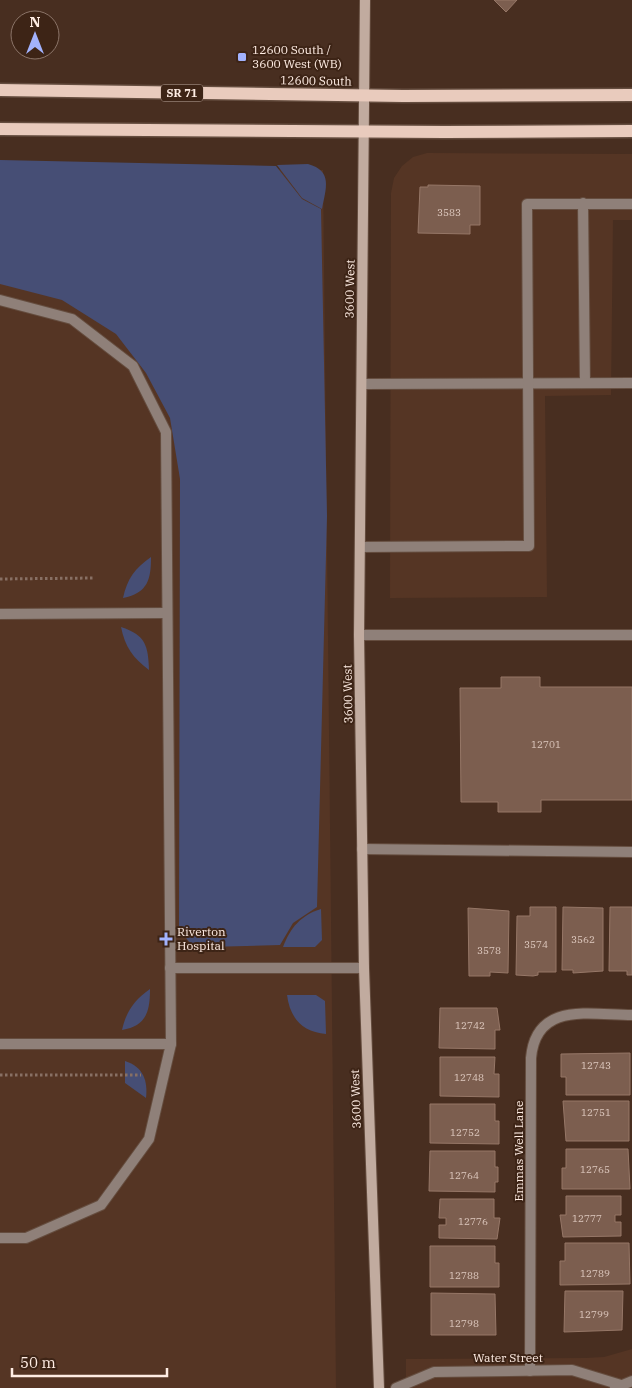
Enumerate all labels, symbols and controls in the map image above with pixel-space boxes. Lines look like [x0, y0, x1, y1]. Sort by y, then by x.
north arrow [10, 10, 60, 60]
text: N [29, 13, 41, 31]
place label: 12600 South / 3600 West (WB) [252, 42, 342, 71]
marker: 12600 South / 3600 West (WB) [236, 51, 248, 63]
street label: 12600 South [280, 72, 353, 89]
road number: SR 71 [161, 85, 203, 102]
house number: 3583 [437, 206, 461, 219]
street label: 3600 West [341, 259, 358, 319]
street label: 3600 West [339, 664, 356, 724]
house number: 12701 [531, 738, 561, 751]
place label: Riverton Hospital [177, 924, 226, 953]
marker: Riverton Hospital [159, 932, 173, 946]
house number: 3562 [571, 933, 595, 946]
house number: 3574 [524, 938, 548, 951]
house number: 3578 [477, 944, 501, 957]
house number: 12742 [455, 1019, 485, 1032]
house number: 12743 [581, 1059, 611, 1072]
street label: 3600 West [347, 1069, 364, 1129]
house number: 12748 [454, 1071, 484, 1084]
street label: Emmas Well Lane [511, 1100, 526, 1202]
house number: 12751 [581, 1106, 611, 1119]
house number: 12752 [450, 1126, 480, 1139]
house number: 12765 [580, 1163, 610, 1176]
house number: 12764 [449, 1169, 479, 1182]
house number: 12777 [572, 1212, 602, 1225]
house number: 12776 [458, 1215, 488, 1228]
house number: 12789 [580, 1267, 610, 1280]
house number: 12788 [449, 1269, 479, 1282]
house number: 12799 [579, 1308, 609, 1321]
house number: 12798 [449, 1317, 479, 1330]
scale bar [12, 1346, 168, 1378]
street label: Water Street [473, 1350, 543, 1365]
text: 50 m [20, 1353, 56, 1372]

